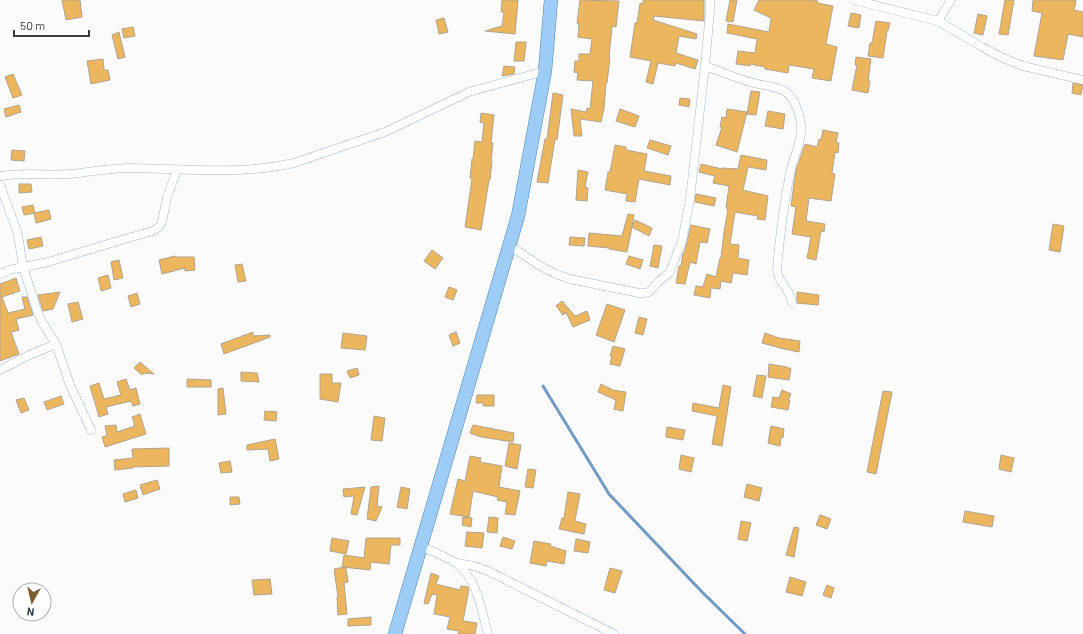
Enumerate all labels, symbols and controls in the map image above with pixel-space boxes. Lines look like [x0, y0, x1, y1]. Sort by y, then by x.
scale bar [14, 12, 89, 38]
text: 50 m [20, 18, 45, 32]
north arrow [12, 582, 52, 622]
text: N [26, 605, 35, 619]

